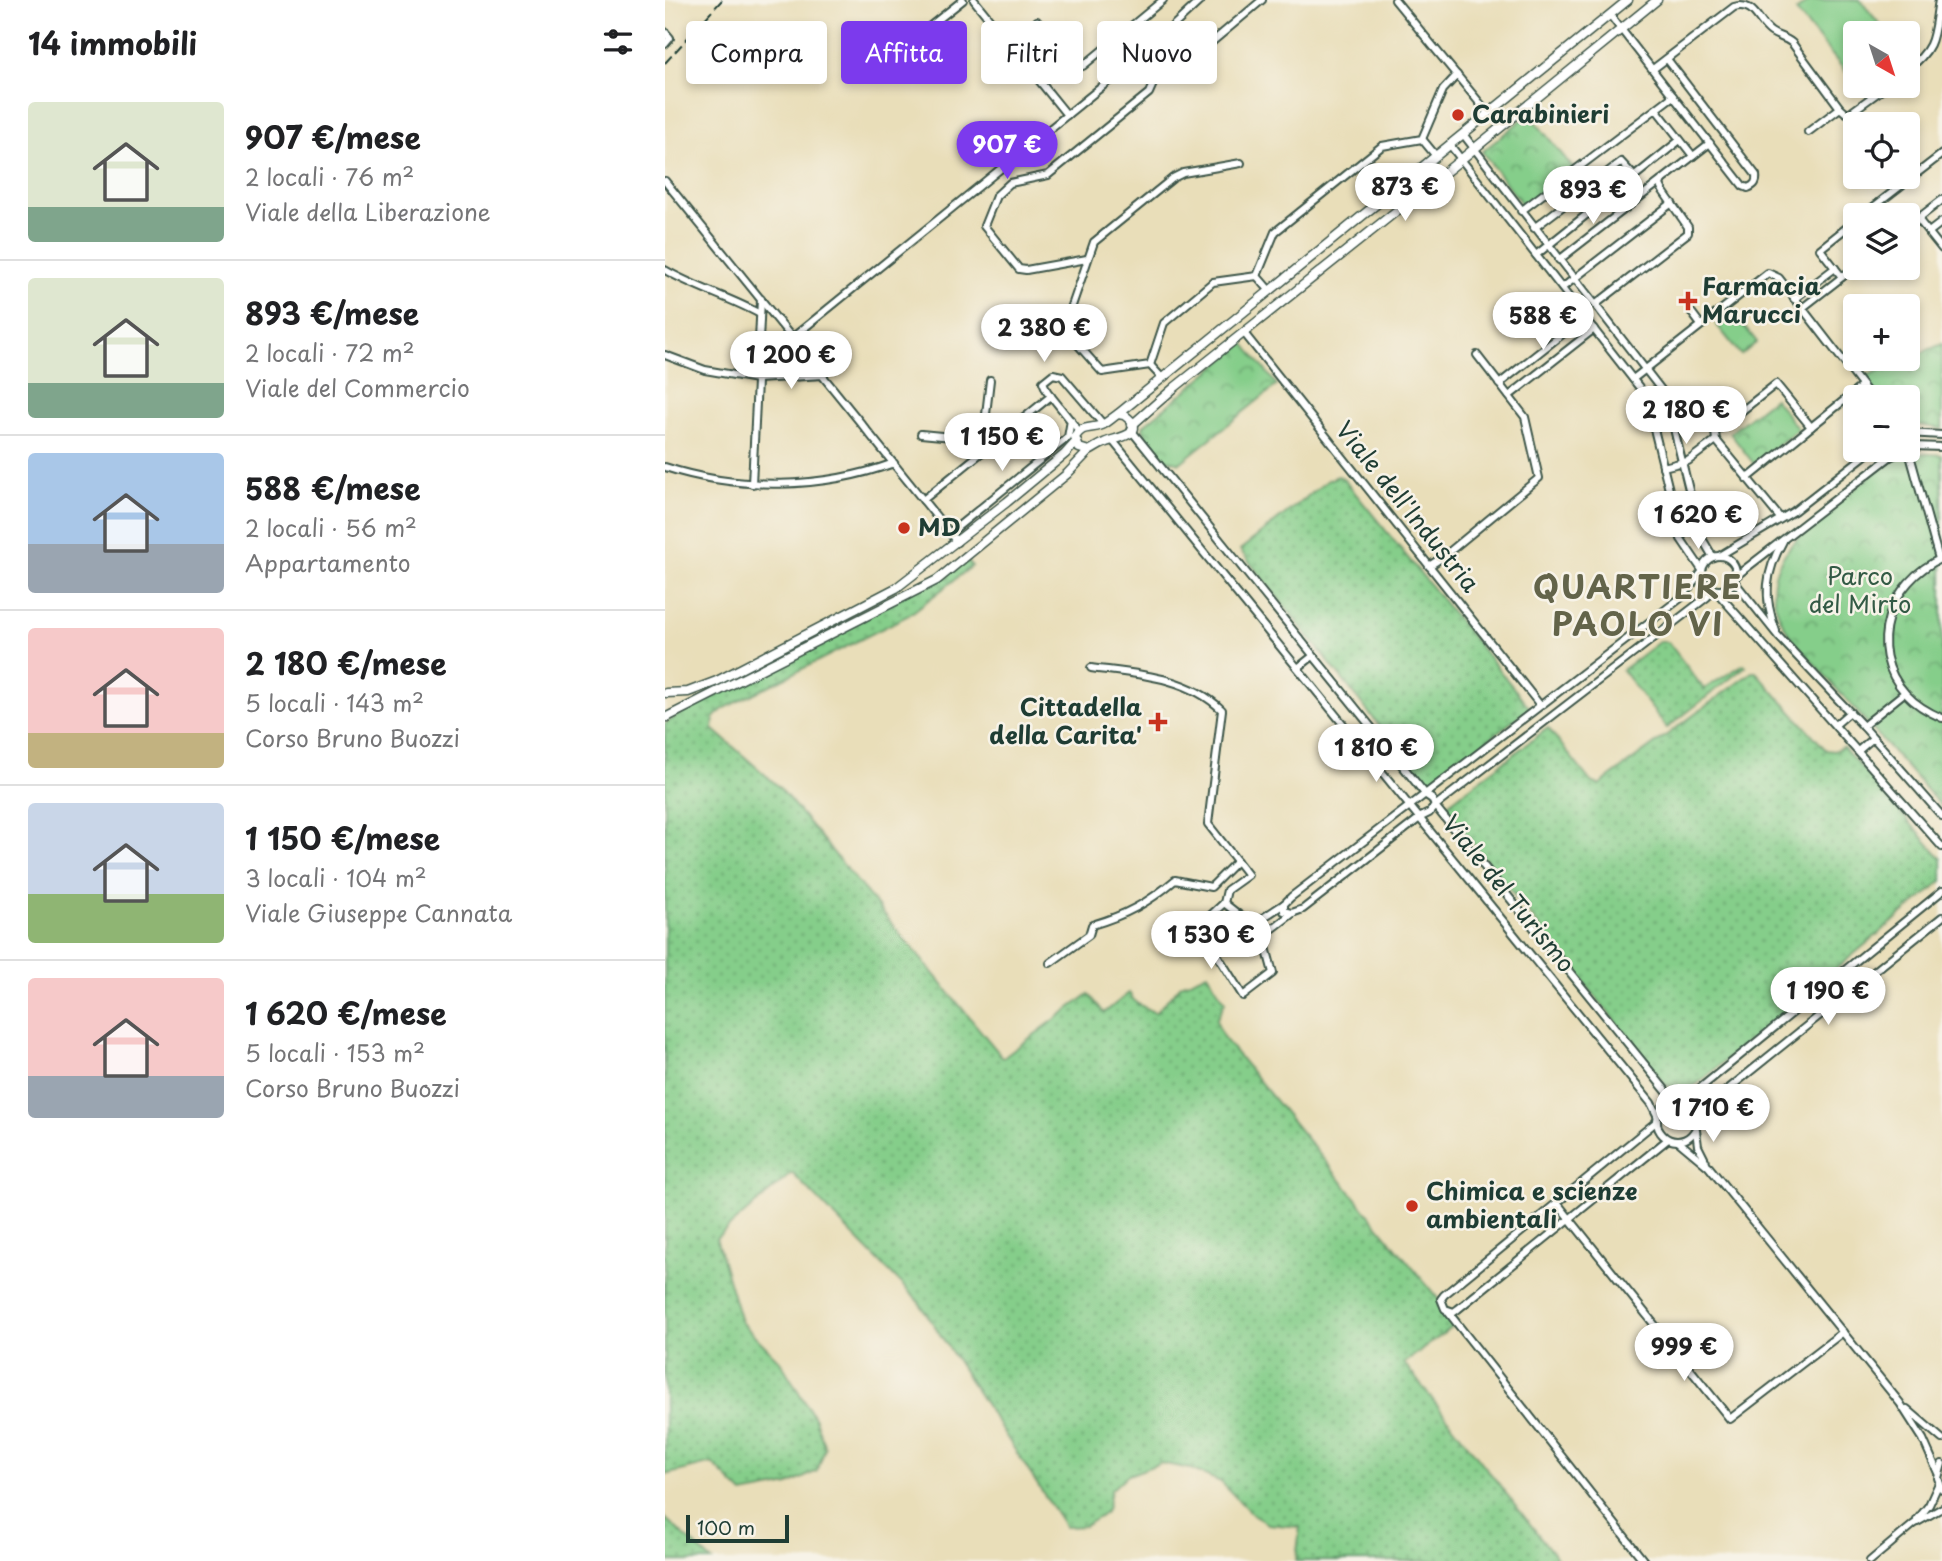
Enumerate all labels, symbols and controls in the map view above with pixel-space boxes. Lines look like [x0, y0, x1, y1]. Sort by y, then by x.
text: 14 immobili [28, 20, 197, 65]
chip: Compra [686, 21, 827, 84]
chip: Affitta [841, 21, 967, 84]
chip: Filtri [981, 21, 1083, 84]
chip: Nuovo [1097, 21, 1217, 84]
north arrow [1843, 21, 1920, 98]
map controls [1843, 21, 1920, 462]
icon: filters [599, 23, 637, 61]
place label: Carabinieri [1472, 95, 1609, 131]
marker: Carabinieri [1450, 107, 1466, 123]
button: locate [1843, 112, 1920, 189]
text: 907 €/mese [245, 114, 421, 159]
pin: 907 € [958, 122, 1056, 181]
text: 907 € [973, 126, 1041, 161]
icon: home [84, 130, 168, 214]
text: 2 locali · 76 m² [245, 159, 414, 194]
pin: 873 € [1356, 164, 1454, 223]
pin: 893 € [1544, 166, 1642, 226]
text: 873 € [1371, 168, 1439, 203]
text: 893 € [1559, 171, 1627, 206]
text: Viale della Liberazione [245, 194, 491, 229]
button: layers [1843, 203, 1920, 280]
place label: Farmacia Marucci [1702, 267, 1821, 331]
text: 893 €/mese [245, 290, 419, 335]
pin: 588 € [1494, 292, 1592, 352]
marker: Farmacia Marucci [1680, 293, 1696, 309]
button: + [1843, 294, 1920, 371]
text: 588 € [1509, 297, 1577, 332]
pin: 2 380 € [979, 304, 1109, 364]
icon: home [84, 306, 168, 390]
text: 2 380 € [997, 309, 1091, 344]
pin: 1 200 € [726, 332, 856, 391]
text: 2 locali · 72 m² [245, 335, 415, 370]
text: 1 200 € [746, 336, 836, 371]
text: Viale del Commercio [245, 370, 470, 405]
button: − [1843, 385, 1920, 462]
pin: 2 180 € [1621, 386, 1751, 446]
text: 2 180 € [1642, 391, 1730, 426]
street label: Viale dell'Industria [1328, 412, 1489, 599]
pin: 1 150 € [937, 414, 1067, 473]
text: 1 150 € [960, 418, 1044, 453]
text: 588 €/mese [245, 465, 421, 510]
icon: home [84, 481, 168, 565]
pin: 1 620 € [1633, 491, 1763, 551]
text: 1 620 € [1654, 496, 1742, 531]
place label: MD [918, 508, 961, 544]
text: 2 locali · 56 m² [245, 510, 417, 545]
marker: MD [896, 520, 912, 536]
text: Appartamento [245, 545, 411, 580]
park label: Parco del Mirto [1809, 557, 1911, 621]
district label: QUARTIERE PAOLO VI [1533, 562, 1743, 647]
text: 2 180 €/mese [245, 640, 447, 685]
icon: home [84, 656, 168, 740]
text: 5 locali · 143 m² [245, 685, 424, 720]
place label: Cittadella della Carita' [989, 688, 1143, 752]
marker: Cittadella della Carita' [1148, 712, 1168, 732]
text: Corso Bruno Buozzi [245, 720, 460, 755]
pin: 1 810 € [1311, 724, 1441, 784]
text: 1 810 € [1334, 729, 1418, 764]
street label: Viale del Turismo [1435, 806, 1585, 979]
text: 1 150 €/mese [245, 815, 440, 860]
icon: home [84, 831, 168, 915]
text: 3 locali · 104 m² [245, 860, 427, 895]
text: Viale Giuseppe Cannata [245, 895, 512, 930]
pin: 1 530 € [1146, 912, 1276, 971]
text: 1 530 € [1167, 916, 1255, 951]
pin: 1 190 € [1763, 968, 1893, 1027]
text: 1 190 € [1787, 972, 1869, 1007]
text: 1 620 €/mese [245, 990, 447, 1035]
icon: home [84, 1006, 168, 1090]
text: 5 locali · 153 m² [245, 1035, 425, 1070]
text: Corso Bruno Buozzi [245, 1070, 460, 1105]
pin: 1 710 € [1648, 1084, 1778, 1144]
text: 1 710 € [1672, 1089, 1754, 1124]
place label: Chimica e scienze ambientali [1426, 1172, 1637, 1236]
marker: Chimica e scienze ambientali [1404, 1198, 1420, 1214]
pin: 999 € [1635, 1324, 1733, 1383]
text: 999 € [1651, 1328, 1717, 1363]
scale bar [686, 1512, 789, 1544]
text: 100 m [697, 1513, 755, 1541]

